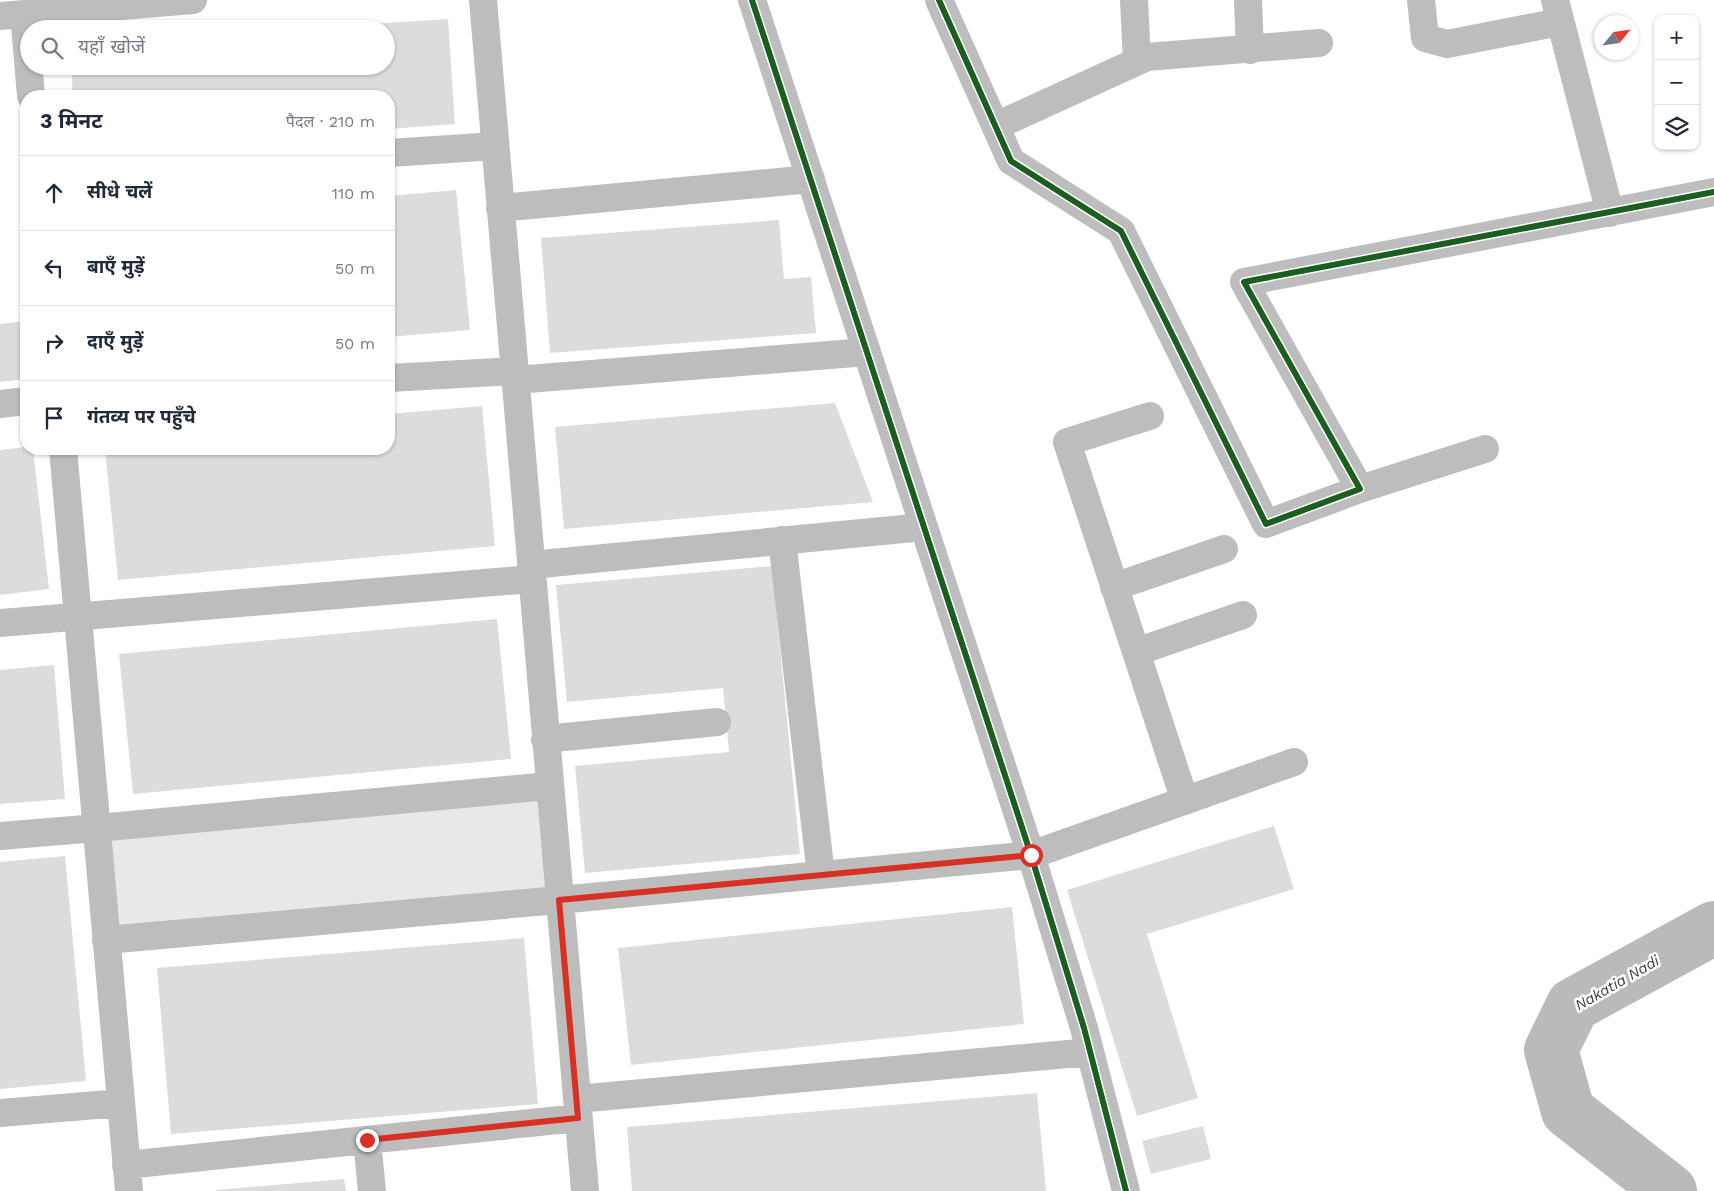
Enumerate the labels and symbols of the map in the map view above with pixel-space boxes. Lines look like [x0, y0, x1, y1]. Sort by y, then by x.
north arrow [1594, 15, 1639, 60]
route start [1020, 844, 1043, 867]
water label: Nakatia Nadi [1572, 951, 1663, 1014]
route end [356, 1129, 379, 1152]

